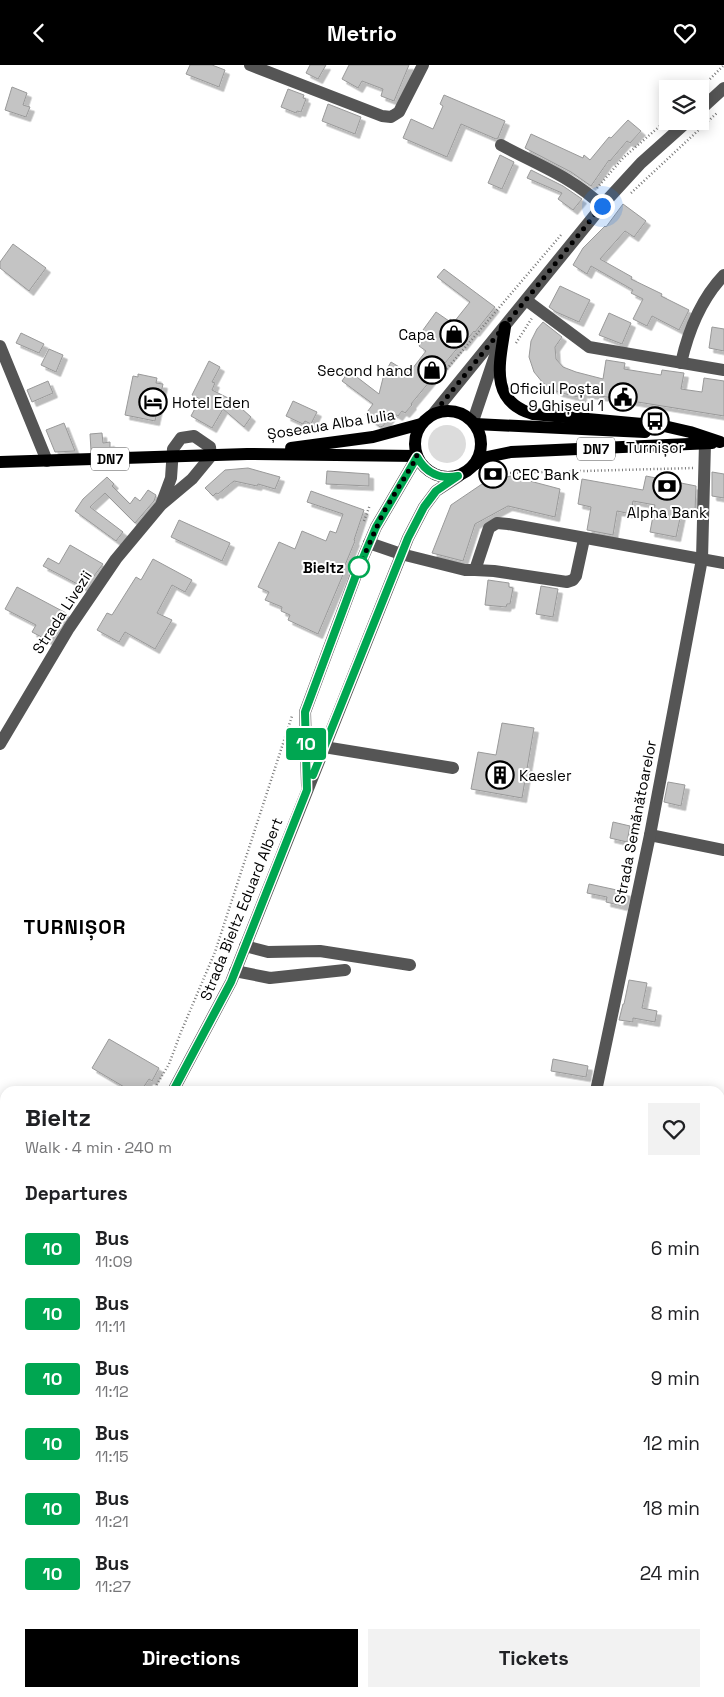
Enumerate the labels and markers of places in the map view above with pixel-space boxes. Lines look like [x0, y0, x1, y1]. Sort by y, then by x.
shop icon: Capa [439, 319, 469, 349]
place label: Capa [398, 325, 435, 344]
shop icon: Second hand [417, 355, 447, 385]
place label: Second hand [317, 361, 413, 380]
place label: Oficiul Poștal 9 Ghișeul 1 [510, 379, 604, 415]
public building icon: Oficiul Poștal 9 Ghișeul 1 [608, 382, 638, 412]
hotel icon: Hotel Eden [138, 387, 168, 417]
place label: Hotel Eden [172, 393, 250, 412]
bus stop icon: Turnișor [640, 406, 670, 436]
place label: Turnișor [626, 438, 684, 457]
bank icon: CEC Bank [478, 459, 508, 489]
place label: CEC Bank [512, 465, 579, 484]
bank icon: Alpha Bank [652, 471, 682, 501]
place label: Alpha Bank [627, 503, 707, 522]
marker: Bieltz [348, 556, 370, 578]
place label: Bieltz [303, 558, 344, 577]
building icon: Kaesler [485, 760, 515, 790]
place label: Kaesler [519, 766, 572, 785]

